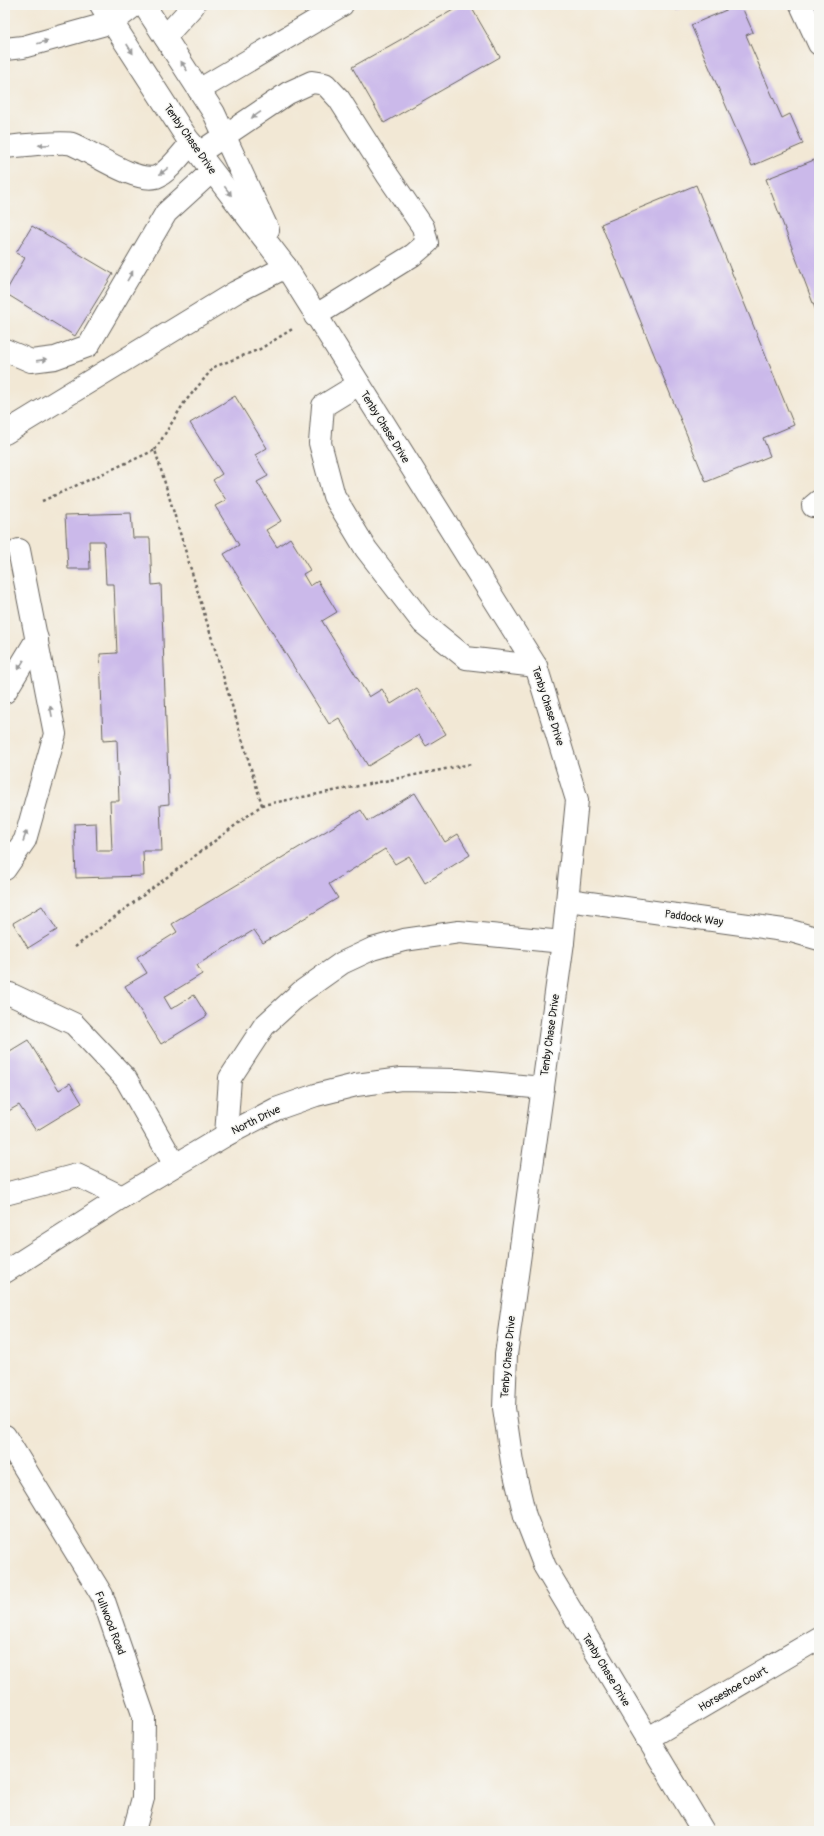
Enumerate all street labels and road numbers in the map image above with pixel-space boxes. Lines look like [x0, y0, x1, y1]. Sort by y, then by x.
street label: Tenby Chase Drive [161, 101, 219, 177]
street label: Tenby Chase Drive [358, 389, 413, 466]
street label: Tenby Chase Drive [529, 665, 567, 748]
street label: Paddock Way [664, 907, 724, 929]
street label: Tenby Chase Drive [538, 993, 562, 1077]
street label: North Drive [229, 1102, 283, 1137]
street label: Tenby Chase Drive [498, 1315, 518, 1399]
street label: Fullwood Road [92, 1589, 128, 1657]
street label: Tenby Chase Drive [579, 1631, 633, 1709]
street label: Horseshoe Court [696, 1664, 770, 1714]

